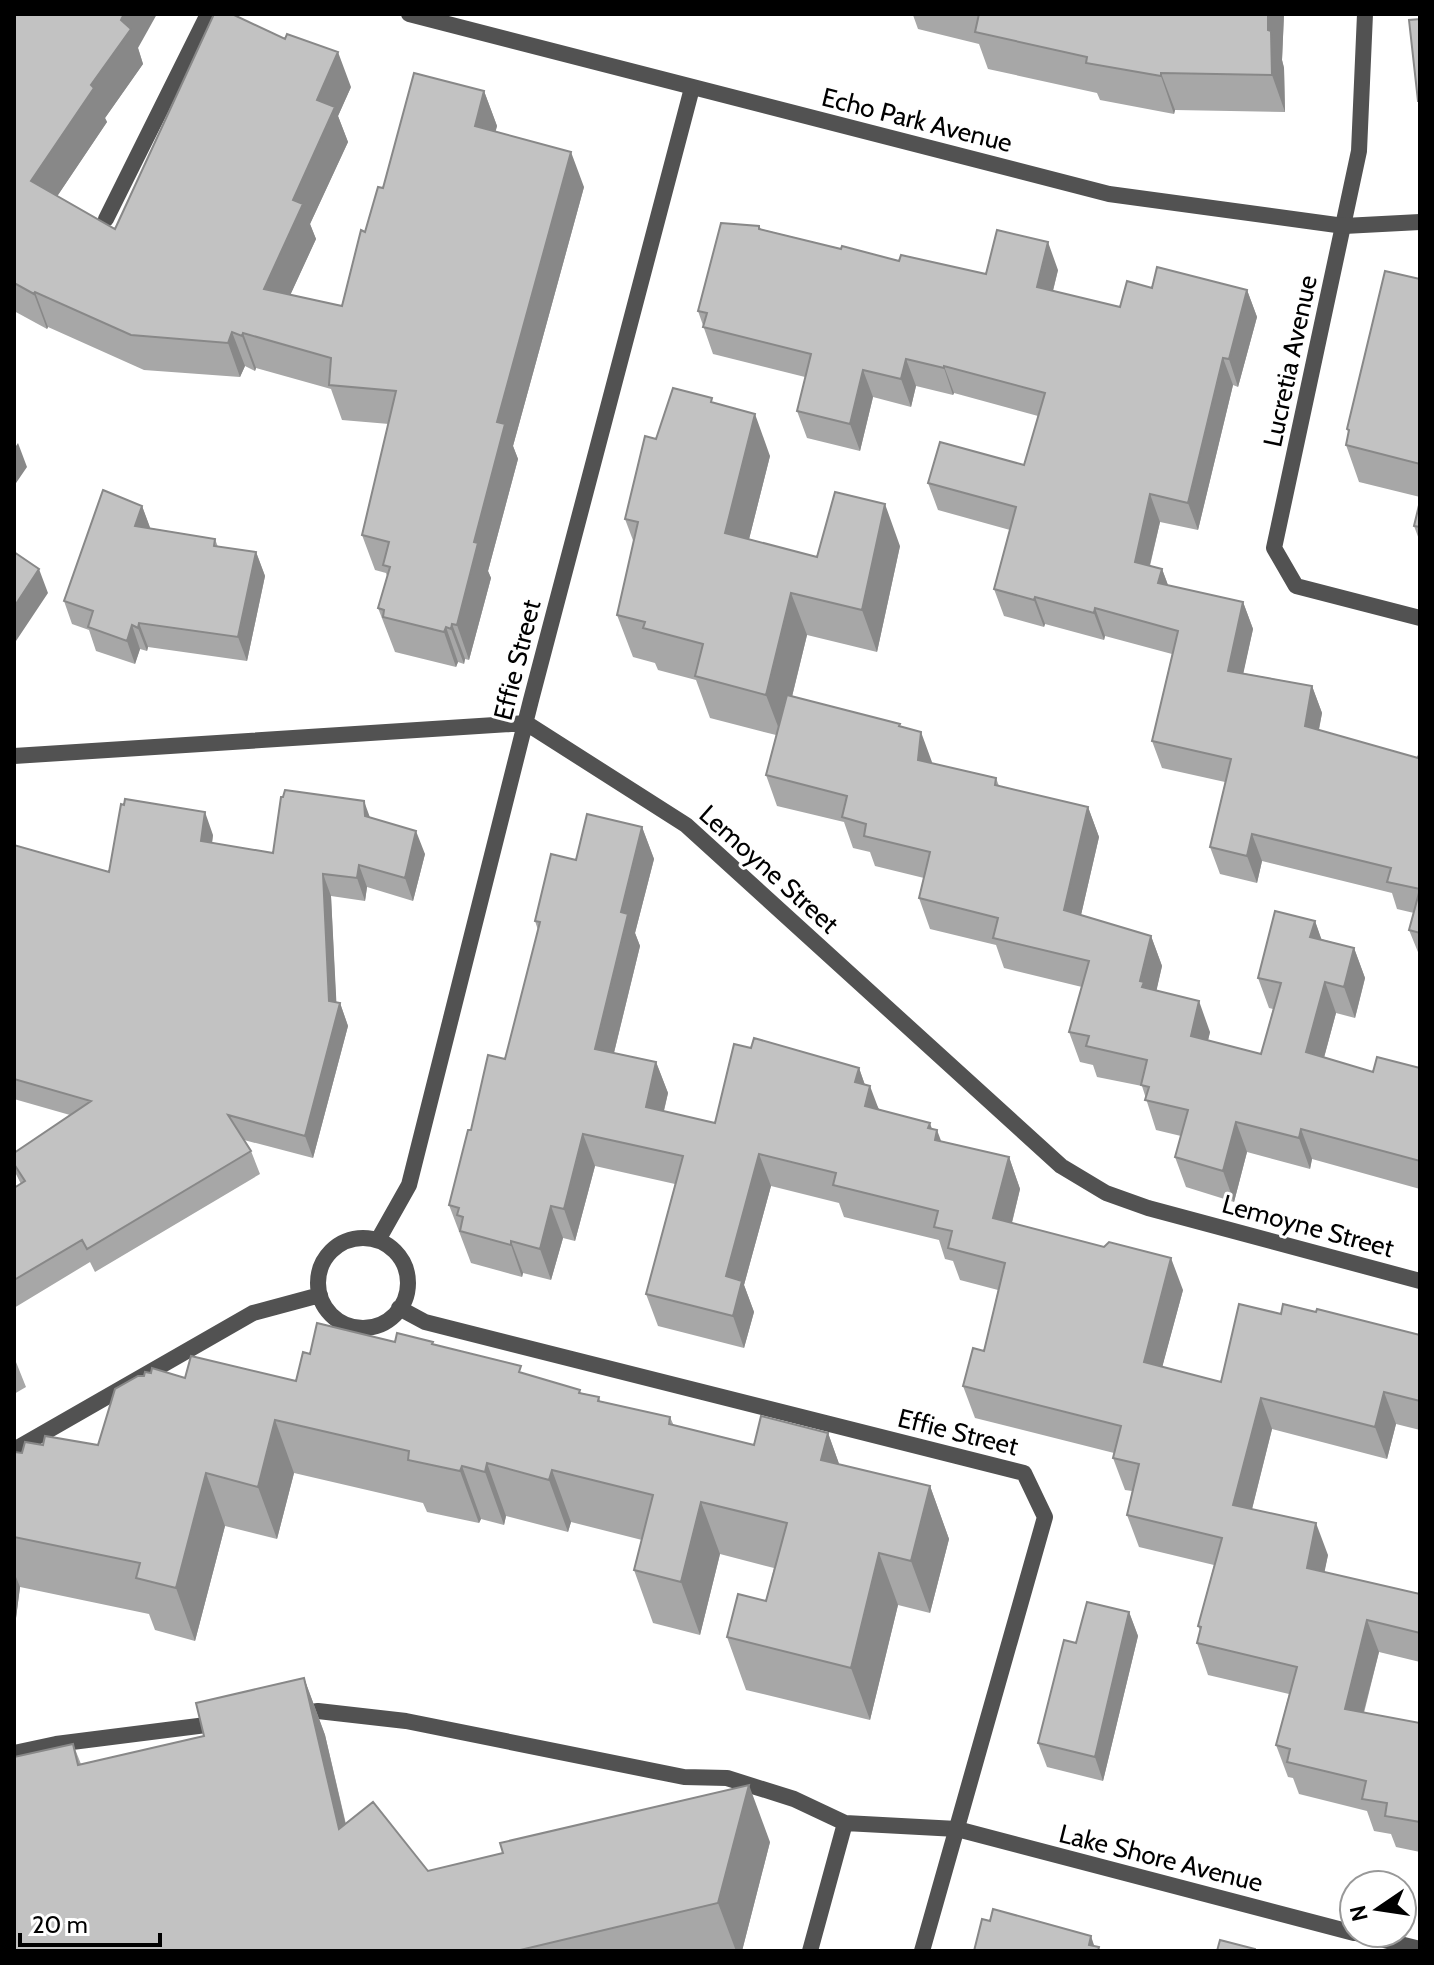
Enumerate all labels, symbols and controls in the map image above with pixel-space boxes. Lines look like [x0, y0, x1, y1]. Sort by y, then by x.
street label: Echo Park Avenue [818, 81, 1016, 159]
street label: Lucretia Avenue [1256, 272, 1324, 450]
street label: Effie Street [487, 596, 547, 723]
street label: Lemoyne Street [693, 798, 845, 940]
street label: Lemoyne Street [1219, 1188, 1398, 1264]
street label: Effie Street [895, 1402, 1022, 1462]
street label: Lake Shore Avenue [1056, 1817, 1266, 1899]
north arrow [1338, 1869, 1418, 1949]
scale bar [20, 1897, 160, 1947]
text: N [1344, 1903, 1374, 1924]
text: 20 m [32, 1910, 88, 1939]

